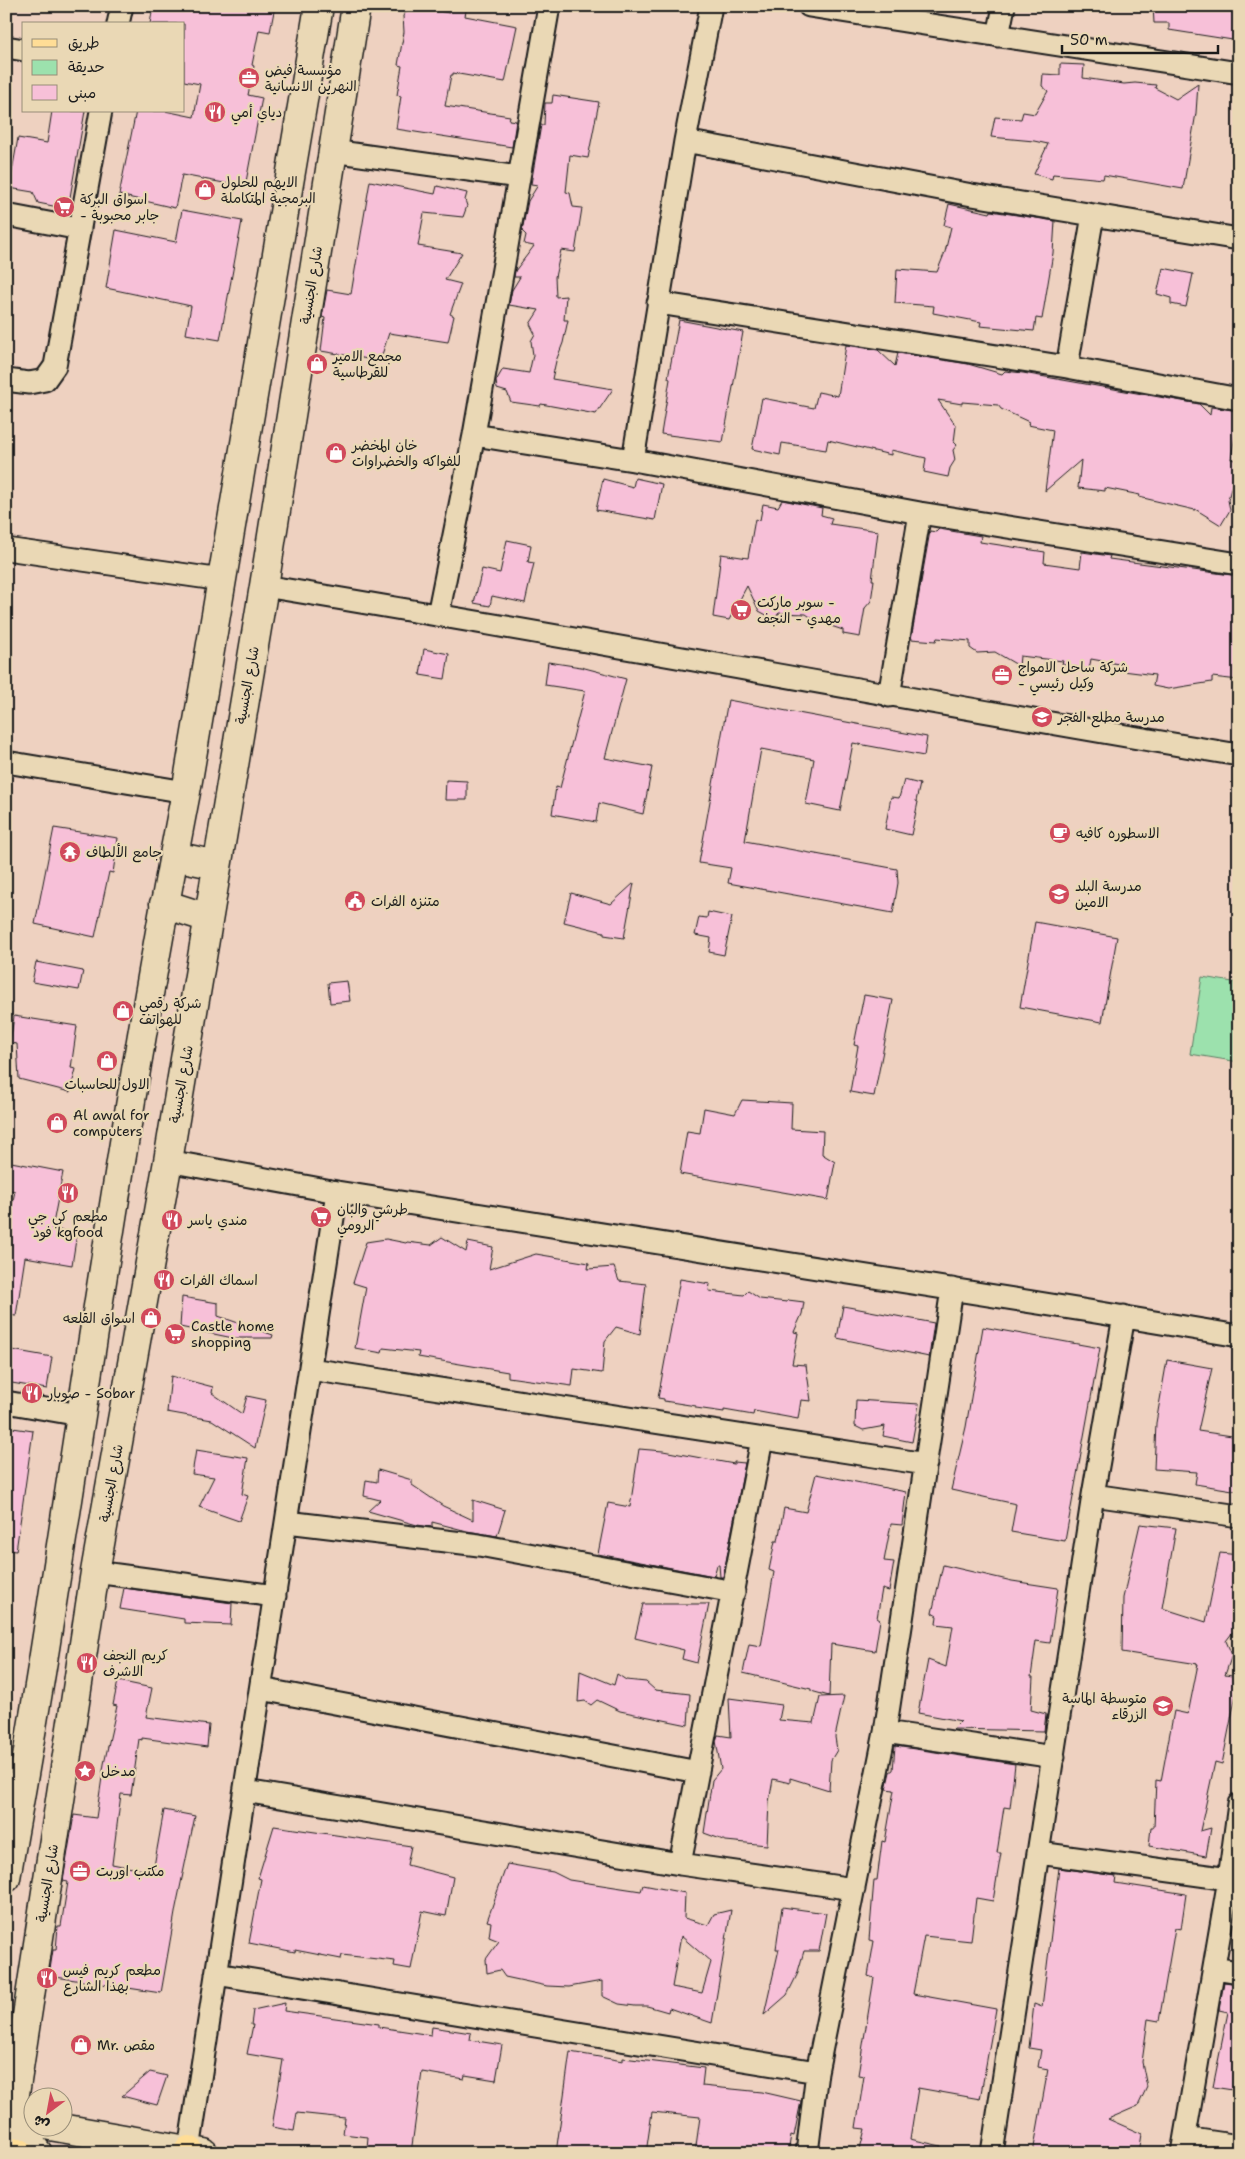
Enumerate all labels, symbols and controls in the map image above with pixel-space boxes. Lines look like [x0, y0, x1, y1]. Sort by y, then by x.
legend [22, 22, 185, 112]
scale bar [1062, 22, 1219, 54]
text: 50 m [1070, 30, 1108, 50]
text: طريق [68, 33, 100, 53]
text: حديقة [68, 57, 105, 77]
place label: مؤسسة فيض النهرين الانسانية [265, 61, 357, 95]
office icon: مؤسسة فيض النهرين الانسانية [237, 66, 261, 90]
text: مبنى [68, 83, 96, 103]
restaurant icon: دياي أمي [203, 100, 227, 124]
place label: دياي أمي [231, 103, 282, 125]
place label: الايهم للحلول البرمجية المتكاملة [221, 173, 316, 207]
shop icon: الايهم للحلول البرمجية المتكاملة [193, 178, 217, 202]
place label: اسواق البركة - جابر محبوبة [80, 190, 159, 224]
supermarket icon: اسواق البركة - جابر محبوبة [52, 195, 76, 219]
street label: شارع الجنسية [296, 245, 327, 326]
place label: مجمع الامير للقرطاسية [332, 347, 402, 381]
shop icon: مجمع الامير للقرطاسية [305, 352, 329, 376]
place label: خان المخضر للفواكه والخضراوات [351, 436, 461, 470]
shop icon: خان المخضر للفواكه والخضراوات [324, 441, 348, 465]
place label: سوبر ماركت - مهدي - النجف [757, 593, 841, 629]
supermarket icon: سوبر ماركت - مهدي - النجف [729, 598, 753, 622]
street label: شارع الجنسية [231, 645, 264, 726]
place label: شركة ساحل الامواج - وكيل رئيسي [1018, 658, 1128, 696]
office icon: شركة ساحل الامواج - وكيل رئيسي [990, 663, 1014, 687]
school or university icon: مدرسة مطلع الفجر [1030, 705, 1054, 729]
place label: مدرسة مطلع الفجر [1057, 708, 1165, 728]
cafe icon: الاسطوره كافيه [1048, 821, 1072, 845]
place label: الاسطوره كافيه [1076, 824, 1159, 842]
temple icon: جامع الألطاف [58, 840, 82, 864]
place label: جامع الألطاف [86, 843, 162, 863]
place label: مدرسة البلد الامين [1075, 877, 1142, 911]
school or university icon: مدرسة البلد الامين [1047, 882, 1071, 906]
public building icon: متنزه الفرات [343, 889, 367, 913]
place label: متنزه الفرات [371, 892, 440, 910]
place label: شركة رقمي للهواتف [139, 994, 202, 1029]
shop icon: شركة رقمي للهواتف [111, 999, 135, 1023]
street label: شارع الجنسية [165, 1044, 198, 1125]
shop icon: الاول للحاسبات [95, 1049, 119, 1073]
place label: الاول للحاسبات [64, 1075, 150, 1093]
place label: Al awal for computers [73, 1106, 150, 1140]
shop icon: Al awal for computers [45, 1111, 69, 1135]
restaurant icon: مطعم کي جي فود kgfood [56, 1181, 80, 1205]
place label: طرشي والبان الرومي [337, 1200, 408, 1238]
supermarket icon: طرشي والبان الرومي [309, 1205, 333, 1229]
place label: مطعم کي جي فود kgfood [28, 1207, 108, 1241]
restaurant icon: مندي ياسر [160, 1208, 184, 1232]
place label: مندي ياسر [187, 1211, 247, 1231]
restaurant icon: اسماك الفرات [152, 1268, 176, 1292]
place label: اسماك الفرات [180, 1271, 258, 1289]
shop icon: اسواق القلعه [139, 1306, 163, 1330]
place label: اسواق القلعه [63, 1309, 135, 1327]
place label: Castle home shopping [191, 1317, 274, 1351]
supermarket icon: Castle home shopping [163, 1322, 187, 1346]
restaurant icon: صوبار - Sobar [20, 1381, 44, 1405]
place label: صوبار - Sobar [47, 1384, 136, 1402]
street label: شارع الجنسية [95, 1443, 128, 1524]
place label: كريم النجف الاشرف [103, 1646, 168, 1680]
restaurant icon: كريم النجف الاشرف [75, 1651, 99, 1675]
place label: متوسطة الماسة الزرقاء [1062, 1689, 1147, 1723]
school or university icon: متوسطة الماسة الزرقاء [1151, 1694, 1175, 1718]
place icon: مدخل [73, 1759, 97, 1783]
place label: مدخل [101, 1762, 136, 1780]
street label: شارع الجنسية [32, 1843, 63, 1924]
office icon: مكتب اوربت [68, 1859, 92, 1883]
place label: مكتب اوربت [96, 1862, 164, 1880]
place label: مطعم كريم فيس بهذا الشارع [63, 1961, 161, 1997]
restaurant icon: مطعم كريم فيس بهذا الشارع [35, 1966, 59, 1990]
shop icon: Mr. مقص [69, 2033, 93, 2057]
place label: Mr. مقص [97, 2036, 155, 2054]
north arrow [22, 2086, 72, 2136]
text: ش [30, 2111, 52, 2135]

